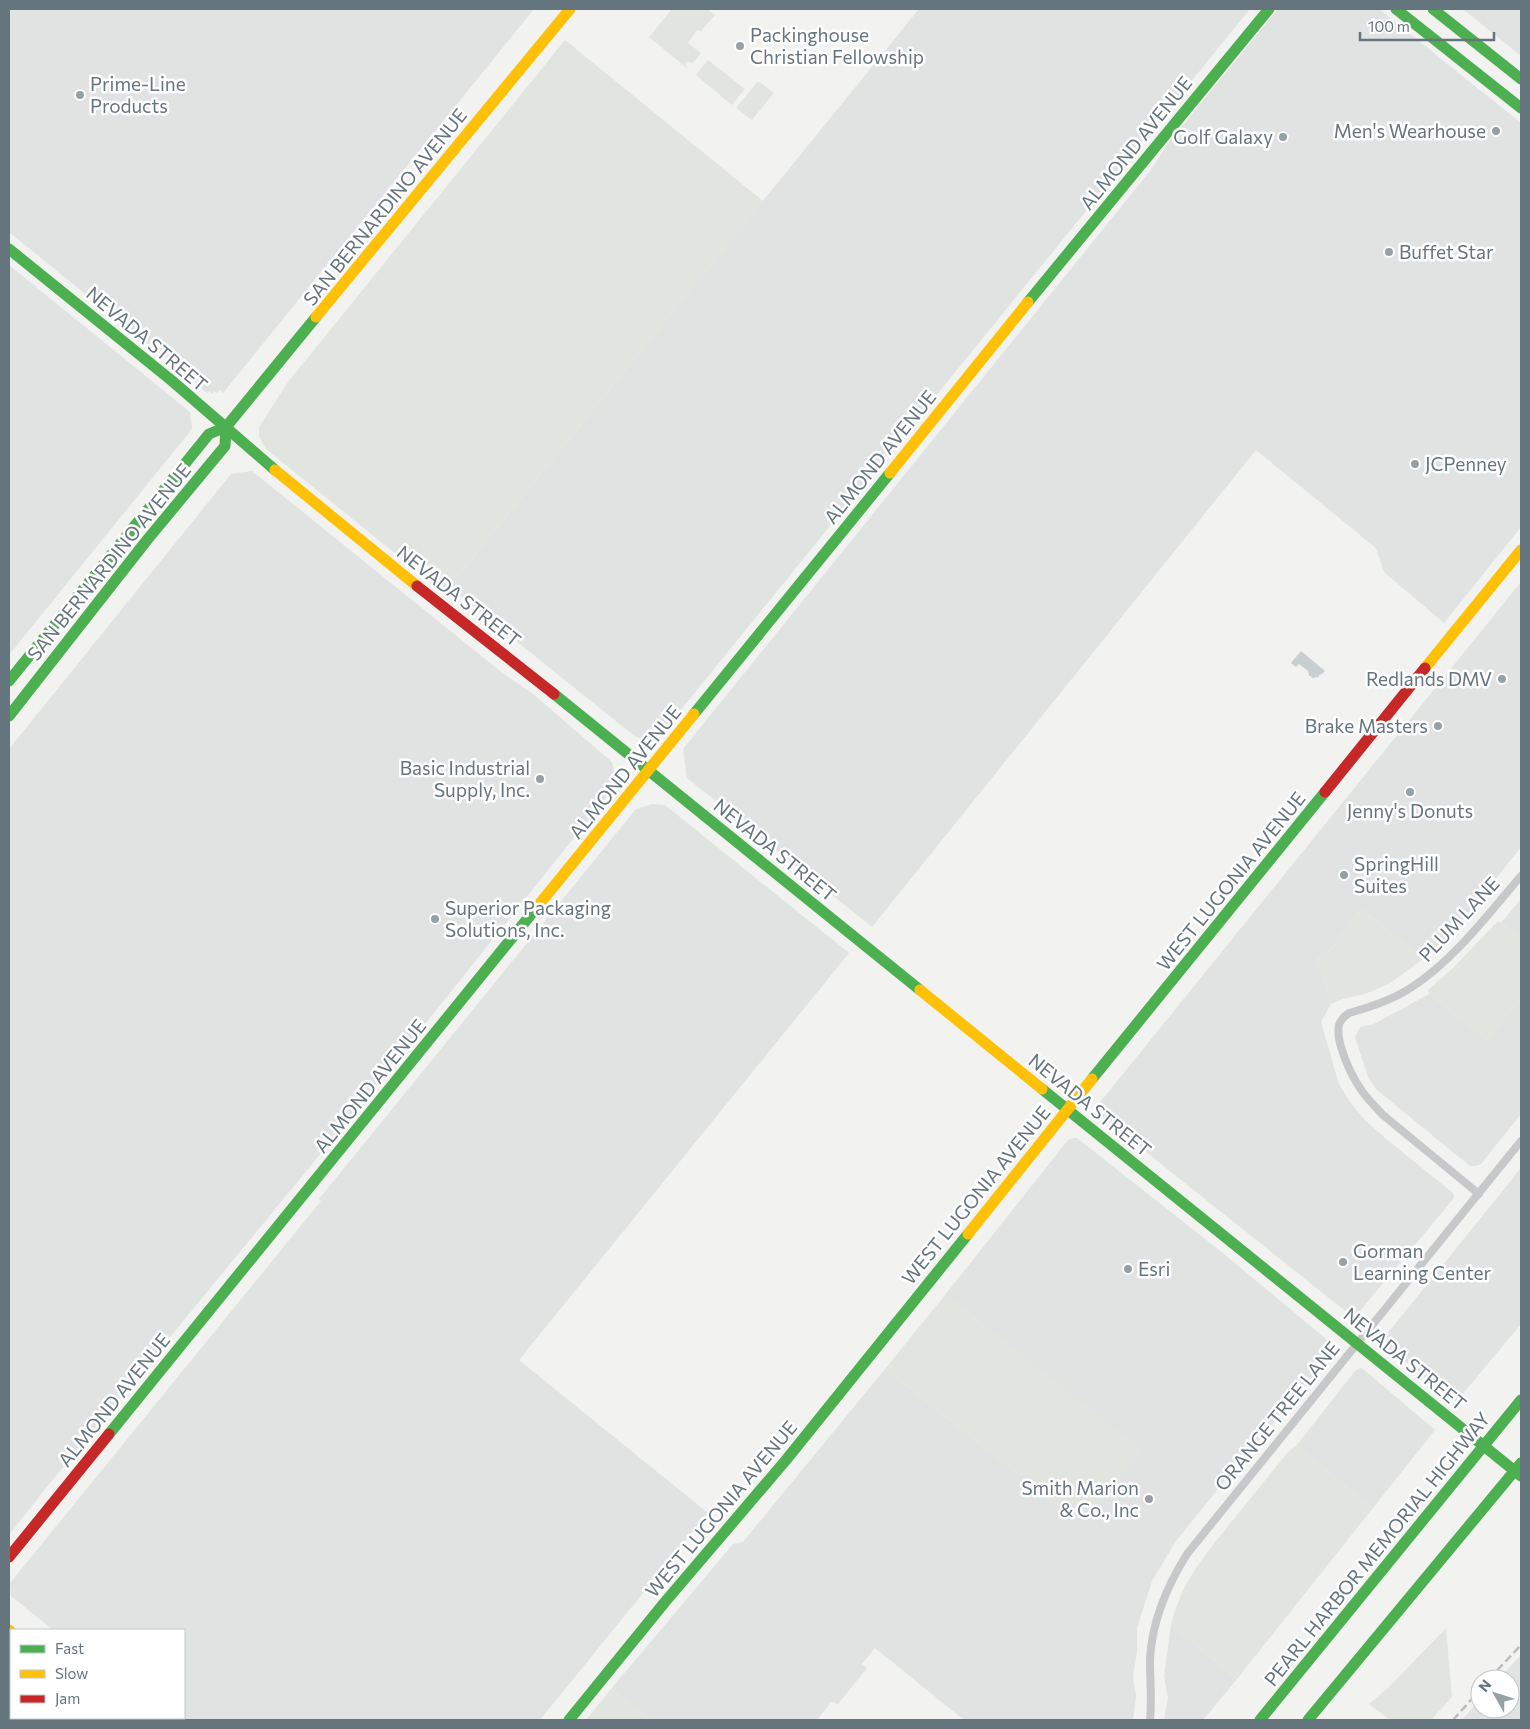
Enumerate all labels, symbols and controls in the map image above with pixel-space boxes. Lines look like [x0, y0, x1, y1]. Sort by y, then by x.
scale bar [1360, 10, 1494, 42]
text: 100 m [1368, 17, 1410, 35]
place label: Packinghouse Christian Fellowship [750, 23, 924, 68]
marker: Packinghouse Christian Fellowship [734, 40, 746, 52]
street label: ALMOND AVENUE [1075, 71, 1196, 214]
place label: Prime-Line Products [90, 72, 186, 117]
marker: Prime-Line Products [74, 89, 86, 101]
street label: SAN BERNARDINO AVENUE [298, 103, 471, 310]
place label: Men's Wearhouse [1334, 119, 1486, 142]
place label: Golf Galaxy [1173, 125, 1273, 148]
marker: Men's Wearhouse [1490, 125, 1502, 137]
marker: Golf Galaxy [1277, 131, 1289, 143]
place label: Buffet Star [1399, 240, 1494, 263]
marker: Buffet Star [1383, 246, 1395, 258]
street label: NEVADA STREET [82, 281, 213, 396]
street label: ALMOND AVENUE [819, 385, 940, 528]
place label: JCPenney [1425, 452, 1507, 475]
street label: SAN BERNARDINO AVENUE [22, 458, 195, 665]
marker: JCPenney [1409, 458, 1421, 470]
street label: NEVADA STREET [393, 540, 526, 651]
place label: Redlands DMV [1366, 667, 1492, 690]
marker: Redlands DMV [1496, 673, 1508, 685]
street label: ALMOND AVENUE [564, 700, 685, 843]
place label: Brake Masters [1305, 714, 1428, 737]
marker: Brake Masters [1432, 720, 1444, 732]
place label: Basic Industrial Supply, Inc. [400, 756, 530, 801]
marker: Basic Industrial Supply, Inc. [534, 773, 546, 785]
marker: Jenny's Donuts [1404, 786, 1416, 798]
street label: WEST LUGONIA AVENUE [1151, 787, 1310, 975]
street label: NEVADA STREET [709, 793, 841, 906]
place label: Jenny's Donuts [1347, 799, 1473, 822]
place label: SpringHill Suites [1354, 852, 1439, 897]
marker: SpringHill Suites [1338, 869, 1350, 881]
street label: PLUM LANE [1413, 871, 1504, 966]
place label: Superior Packaging Solutions, Inc. [445, 896, 611, 941]
marker: Superior Packaging Solutions, Inc. [429, 913, 441, 925]
street label: ALMOND AVENUE [309, 1014, 430, 1157]
street label: NEVADA STREET [1024, 1048, 1156, 1161]
street label: WEST LUGONIA AVENUE [896, 1101, 1055, 1289]
place label: Gorman Learning Center [1353, 1239, 1492, 1284]
marker: Gorman Learning Center [1337, 1256, 1349, 1268]
place label: Esri [1138, 1257, 1170, 1280]
marker: Esri [1122, 1263, 1134, 1275]
street label: NEVADA STREET [1339, 1302, 1471, 1415]
street label: ALMOND AVENUE [53, 1328, 174, 1471]
street label: ORANGE TREE LANE [1209, 1336, 1344, 1495]
street label: PEARL HARBOR MEMORIAL HIGHWAY [1259, 1407, 1494, 1690]
street label: WEST LUGONIA AVENUE [640, 1416, 801, 1602]
place label: Smith Marion & Co., Inc [1021, 1476, 1139, 1521]
marker: Smith Marion & Co., Inc [1143, 1493, 1155, 1505]
legend [10, 1629, 185, 1719]
text: Fast [55, 1639, 84, 1657]
text: Slow [55, 1664, 88, 1682]
north arrow [1470, 1669, 1520, 1719]
text: N [1475, 1676, 1494, 1695]
text: Jam [55, 1689, 80, 1707]

